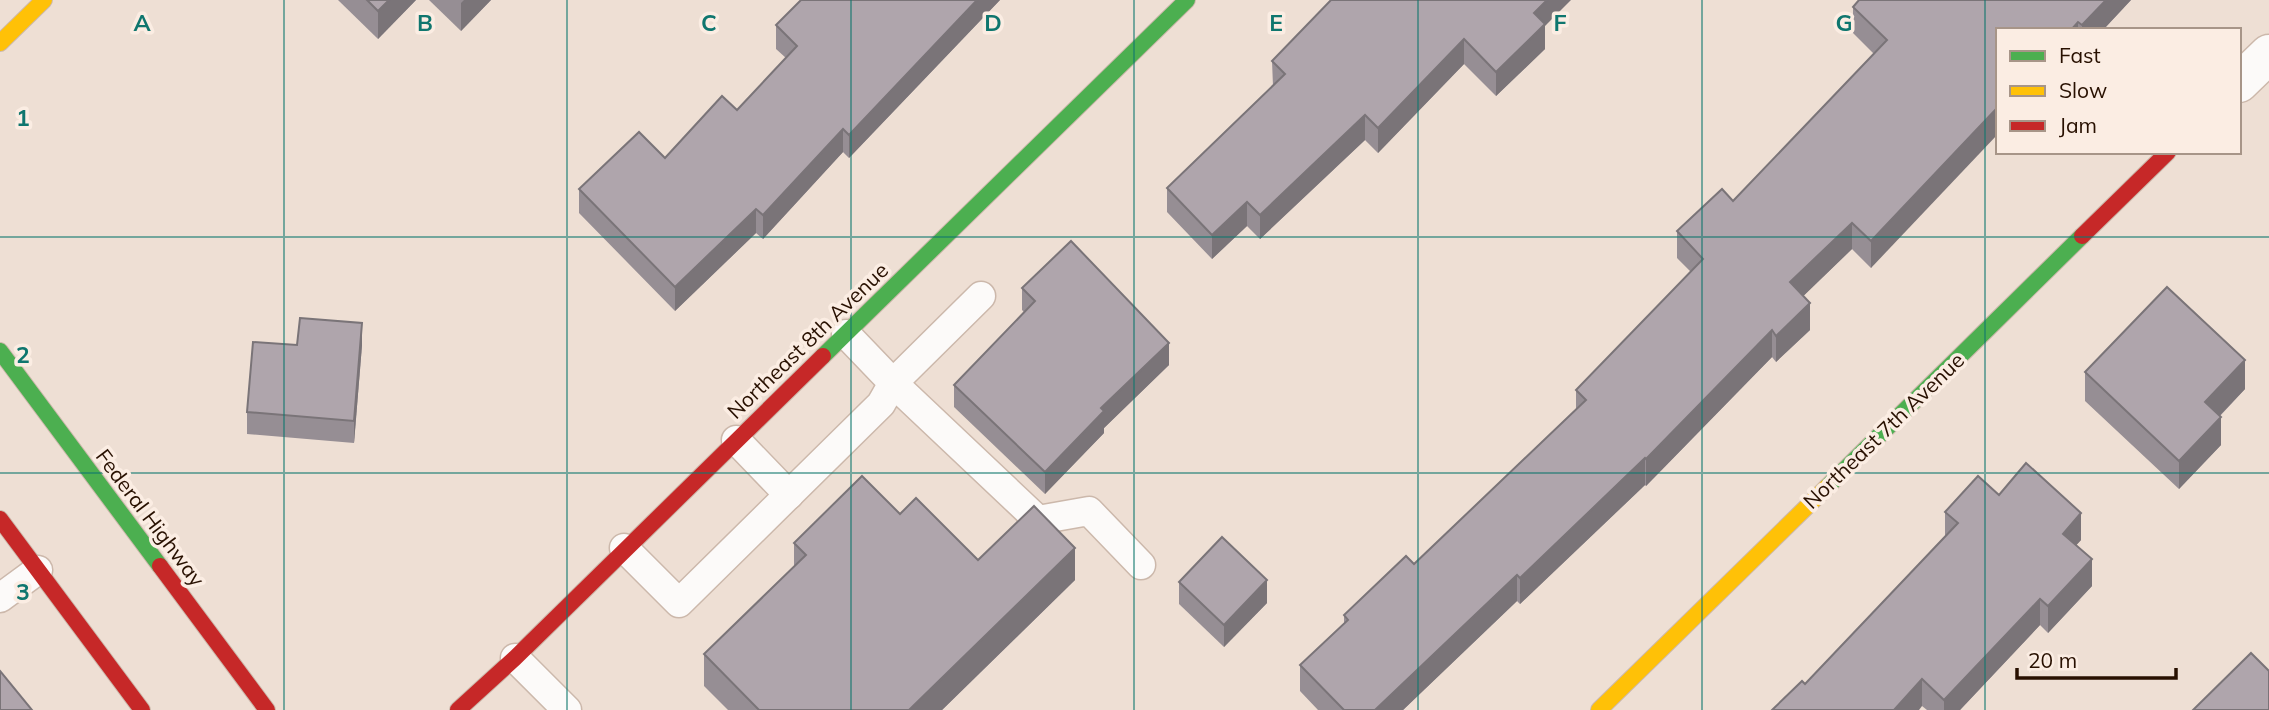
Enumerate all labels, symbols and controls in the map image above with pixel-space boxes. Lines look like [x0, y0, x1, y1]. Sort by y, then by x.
text: A [133, 8, 151, 37]
text: B [417, 8, 433, 37]
text: C [701, 8, 717, 37]
text: D [984, 8, 1002, 37]
text: E [1269, 8, 1283, 37]
text: F [1553, 8, 1567, 37]
text: G [1835, 8, 1853, 37]
legend [1996, 28, 2241, 154]
text: Fast [2059, 42, 2101, 68]
text: Slow [2059, 77, 2107, 103]
text: 1 [16, 103, 30, 132]
text: Jam [2059, 112, 2097, 138]
street label: Northeast 8th Avenue [721, 257, 893, 424]
text: 2 [16, 340, 30, 369]
street label: Northeast 7th Avenue [1797, 347, 1969, 514]
street label: Federal Highway [91, 444, 211, 591]
text: 3 [16, 577, 30, 606]
scale bar [2017, 636, 2176, 680]
text: 20 m [2028, 647, 2077, 673]

